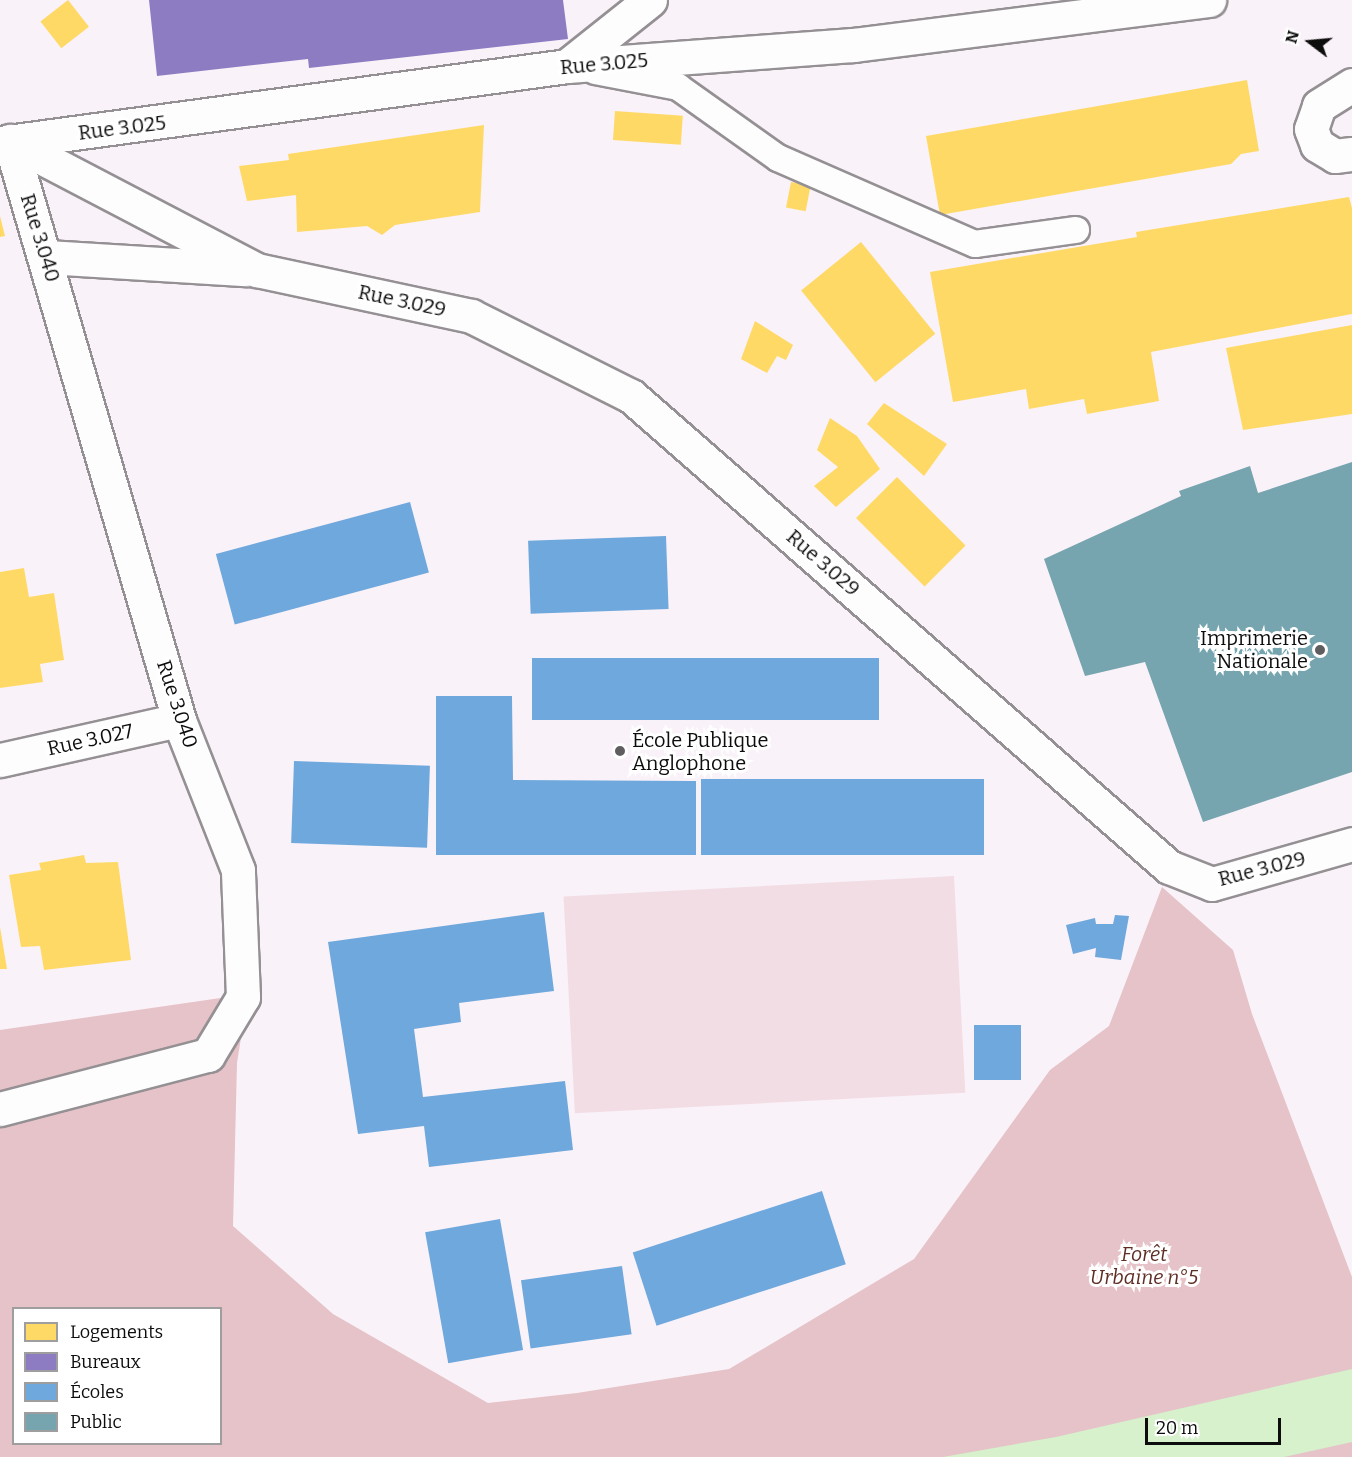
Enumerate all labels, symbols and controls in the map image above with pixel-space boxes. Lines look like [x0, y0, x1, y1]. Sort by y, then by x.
north arrow [1280, 12, 1340, 72]
text: N [1281, 28, 1303, 45]
street label: Rue 3.025 [559, 48, 649, 80]
street label: Rue 3.025 [77, 111, 167, 145]
street label: Rue 3.040 [15, 191, 65, 285]
street label: Rue 3.029 [356, 280, 448, 322]
street label: Rue 3.029 [781, 525, 865, 601]
place label: Imprimerie Nationale [1200, 626, 1308, 673]
marker: Imprimerie Nationale [1313, 643, 1327, 657]
street label: Rue 3.040 [152, 657, 202, 751]
street label: Rue 3.027 [45, 719, 135, 761]
place label: École Publique Anglophone [632, 728, 768, 775]
marker: École Publique Anglophone [613, 744, 627, 758]
street label: Rue 3.029 [1216, 847, 1308, 891]
park label: Forêt Urbaine n°5 [1090, 1243, 1198, 1290]
legend [12, 1307, 222, 1445]
text: Logements [70, 1321, 163, 1343]
text: Bureaux [70, 1351, 141, 1373]
text: Écoles [70, 1381, 124, 1403]
scale bar [1148, 1406, 1284, 1444]
text: Public [70, 1411, 122, 1433]
text: 20 m [1156, 1417, 1198, 1439]

